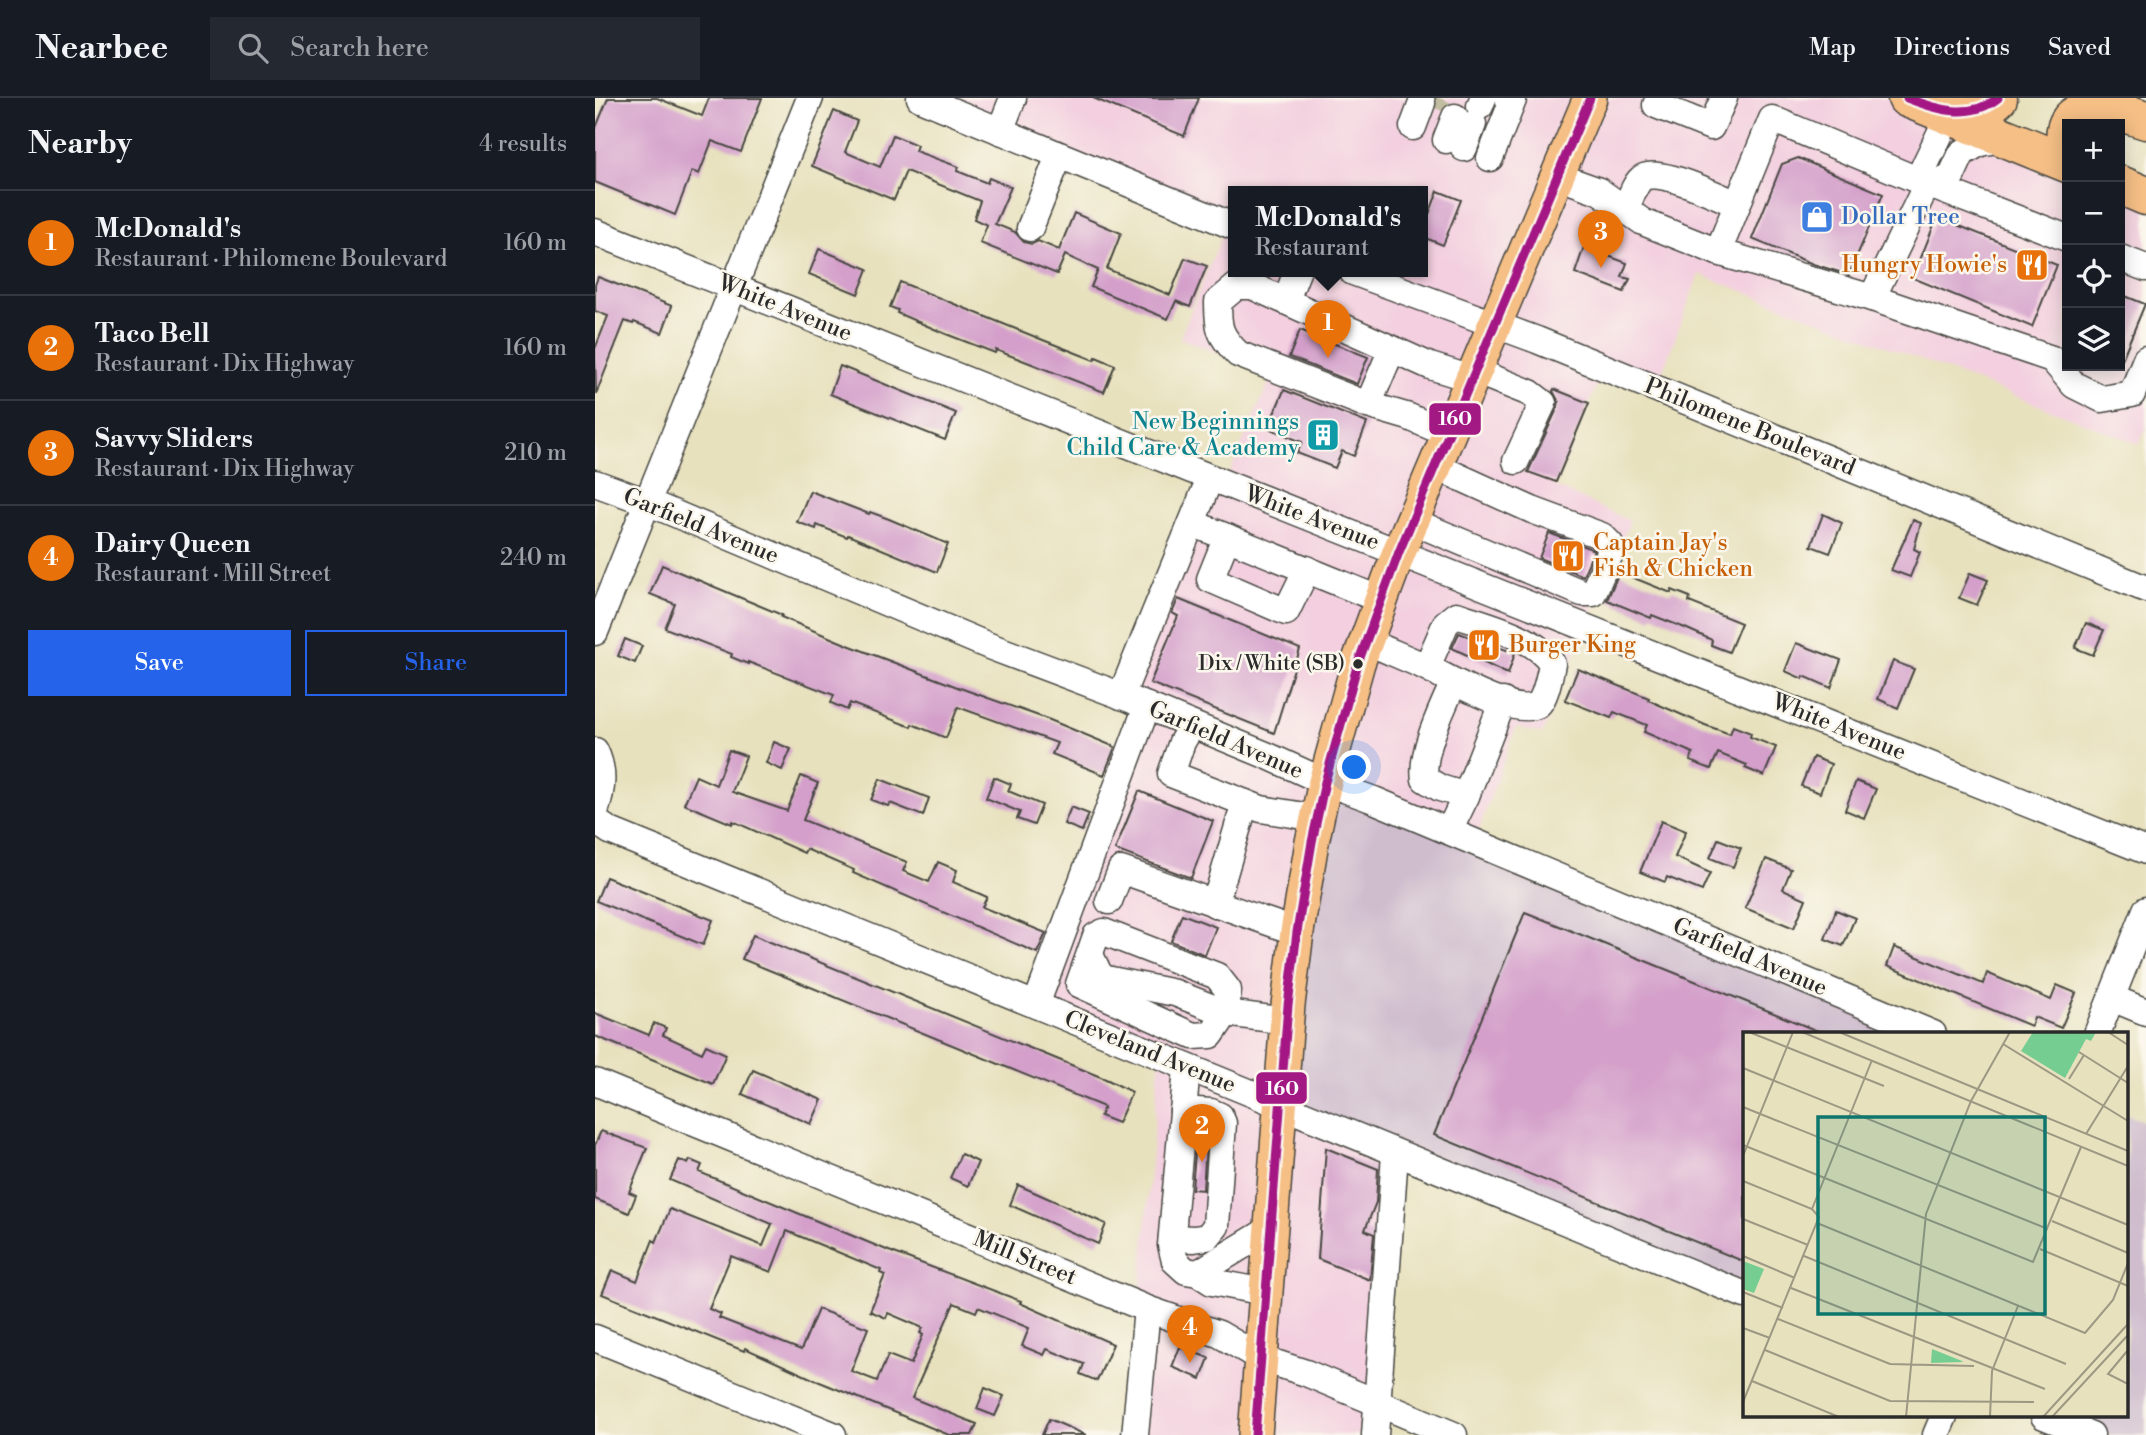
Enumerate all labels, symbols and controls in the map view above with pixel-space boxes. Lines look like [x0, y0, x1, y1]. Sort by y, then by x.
search box [210, 17, 700, 80]
text: Nearbee [35, 28, 168, 69]
icon: search [234, 29, 272, 67]
text: Search here [290, 32, 429, 64]
text: Map [1809, 33, 1856, 63]
text: Directions [1894, 33, 2010, 63]
text: Saved [2048, 33, 2111, 63]
map controls [2062, 119, 2125, 371]
button: + [2062, 119, 2125, 182]
text: Nearby [28, 125, 132, 163]
text: 4 results [479, 130, 567, 158]
button: − [2062, 182, 2125, 245]
popup [1228, 186, 1428, 277]
shop icon: Dollar Tree [1798, 198, 1836, 236]
text: McDonald's [1255, 202, 1401, 234]
place label: Dollar Tree [1841, 203, 1960, 231]
pin: 3 [1578, 210, 1624, 268]
text: McDonald's [95, 213, 241, 245]
text: 1 [45, 229, 57, 257]
text: 160 m [504, 229, 567, 257]
text: Restaurant [1255, 234, 1369, 262]
text: Restaurant · Philomene Boulevard [95, 245, 447, 273]
button: locate [2062, 245, 2125, 308]
restaurant icon: Hungry Howie's [2013, 246, 2051, 284]
place label: Hungry Howie's [1841, 251, 2007, 279]
street label: White Avenue [713, 268, 856, 348]
pin: 1 [1305, 300, 1351, 358]
button: layers [2062, 308, 2125, 371]
text: Taco Bell [95, 318, 210, 350]
text: 2 [44, 334, 58, 362]
text: 160 m [504, 334, 567, 362]
text: Restaurant · Dix Highway [95, 350, 354, 378]
street label: Philomene Boulevard [1640, 372, 1860, 482]
line badge: 160 [1428, 402, 1482, 436]
text: 160 [1438, 407, 1472, 431]
place label: New Beginnings Child Care & Academy [1066, 408, 1300, 462]
building icon: New Beginnings Child Care & Academy [1304, 416, 1342, 454]
text: Savvy Sliders [95, 423, 253, 455]
text: 3 [44, 439, 58, 467]
text: 210 m [504, 439, 567, 467]
text: Restaurant · Dix Highway [95, 455, 354, 483]
street label: White Avenue [1240, 479, 1383, 557]
street label: Garfield Avenue [619, 482, 783, 570]
text: Dairy Queen [95, 528, 251, 560]
place label: Captain Jay's Fish & Chicken [1593, 529, 1753, 583]
restaurant icon: Captain Jay's Fish & Chicken [1549, 537, 1587, 575]
text: 4 [43, 544, 59, 572]
text: 240 m [500, 544, 567, 572]
text: Restaurant · Mill Street [95, 560, 331, 588]
restaurant icon: Burger King [1465, 626, 1503, 664]
button: Save [28, 630, 291, 696]
button: Share [305, 630, 567, 696]
place label: Burger King [1508, 631, 1636, 659]
place label: Dix / White (SB) [1198, 651, 1345, 677]
marker: Dix / White (SB) [1351, 657, 1365, 671]
street label: White Avenue [1767, 687, 1910, 767]
street label: Garfield Avenue [1144, 695, 1308, 785]
your location [1337, 750, 1371, 784]
street label: Garfield Avenue [1668, 912, 1832, 1002]
street label: Cleveland Avenue [1060, 1005, 1240, 1099]
inset map [1743, 1032, 2129, 1418]
line badge: 160 [1255, 1071, 1308, 1105]
text: 160 [1265, 1077, 1299, 1101]
pin: 2 [1179, 1104, 1225, 1162]
street label: Mill Street [969, 1225, 1081, 1291]
pin: 4 [1167, 1305, 1213, 1363]

